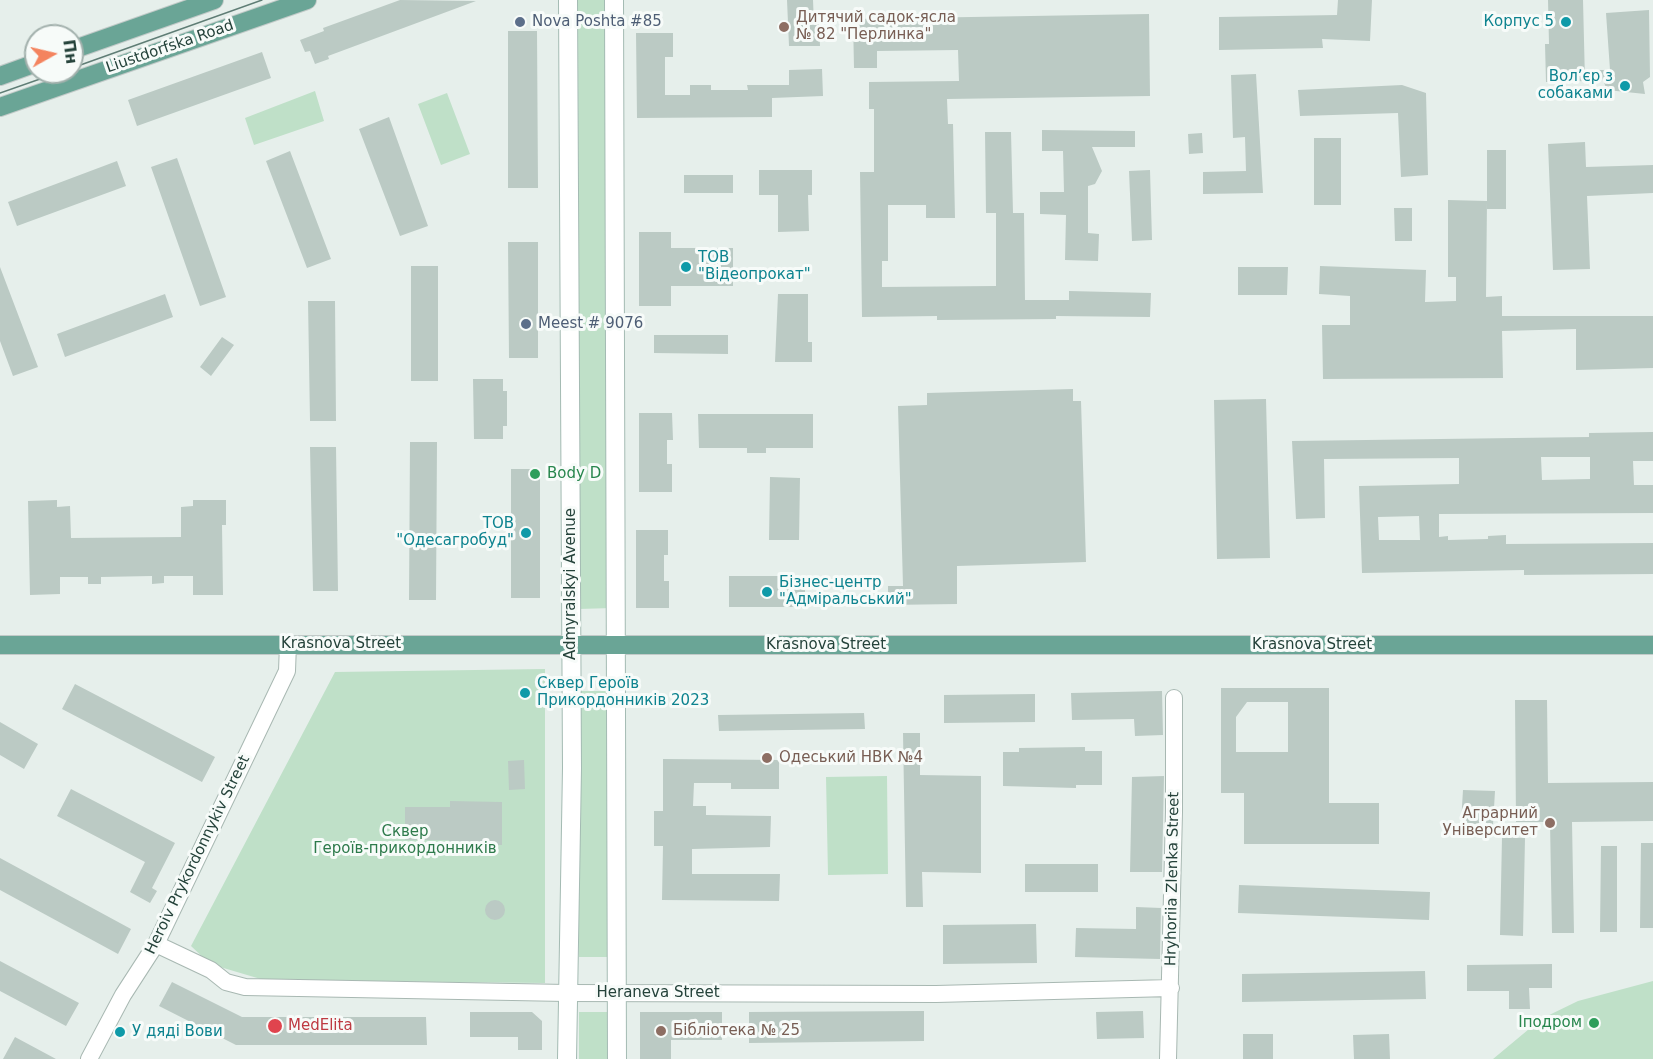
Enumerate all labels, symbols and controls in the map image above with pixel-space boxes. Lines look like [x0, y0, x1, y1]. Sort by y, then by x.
place label: Дитячий садок-ясла № 82 "Перлинка" [796, 9, 956, 44]
place label: Nova Poshta #85 [532, 13, 662, 31]
place label: Корпус 5 [1483, 13, 1554, 31]
marker: Nova Poshta #85 [513, 15, 527, 29]
marker: Корпус 5 [1559, 15, 1573, 29]
street label: Liustdorfska Road [104, 17, 236, 77]
marker: Дитячий садок-ясла № 82 "Перлинка" [777, 20, 791, 34]
north arrow [24, 24, 84, 84]
text: Пн [59, 38, 81, 65]
place label: Волʼєр з собаками [1538, 68, 1613, 103]
marker: Волʼєр з собаками [1618, 79, 1632, 93]
place label: ТОВ "Відеопрокат" [698, 249, 811, 284]
marker: ТОВ "Відеопрокат" [679, 260, 693, 274]
place label: Meest # 9076 [538, 315, 643, 333]
marker: Meest # 9076 [519, 317, 533, 331]
place label: Body D [547, 465, 601, 483]
marker: Body D [528, 467, 542, 481]
street label: Admyralskyi Avenue [562, 508, 580, 660]
place label: ТОВ "Одесагробуд" [396, 515, 514, 550]
marker: ТОВ "Одесагробуд" [519, 526, 533, 540]
place label: Бізнес-центр "Адміральський" [779, 574, 912, 609]
marker: Бізнес-центр "Адміральський" [760, 585, 774, 599]
street label: Krasnova Street [281, 635, 401, 653]
street label: Krasnova Street [766, 636, 886, 654]
street label: Krasnova Street [1252, 636, 1372, 654]
place label: Сквер Героїв Прикордонників 2023 [537, 675, 709, 710]
marker: Сквер Героїв Прикордонників 2023 [518, 686, 532, 700]
place label: Одеський НВК №4 [779, 749, 923, 767]
marker: Одеський НВК №4 [760, 751, 774, 765]
street label: Heroiv Prykordonnykiv Street [142, 753, 254, 957]
street label: Hryhoriia Zlenka Street [1162, 792, 1184, 966]
place label: Аграрний Університет [1443, 805, 1538, 840]
marker: Аграрний Університет [1543, 816, 1557, 830]
park label: Сквер Героїв-прикордонників [313, 823, 497, 858]
street label: Heraneva Street [596, 984, 720, 1002]
place label: Іподром [1518, 1014, 1582, 1032]
marker: Іподром [1587, 1016, 1601, 1030]
marker: MedElita [266, 1017, 284, 1035]
place label: MedElita [288, 1017, 353, 1035]
place label: Бібліотека № 25 [673, 1022, 800, 1040]
place label: У дяді Вови [132, 1023, 223, 1041]
marker: Бібліотека № 25 [654, 1024, 668, 1038]
marker: У дяді Вови [113, 1025, 127, 1039]

